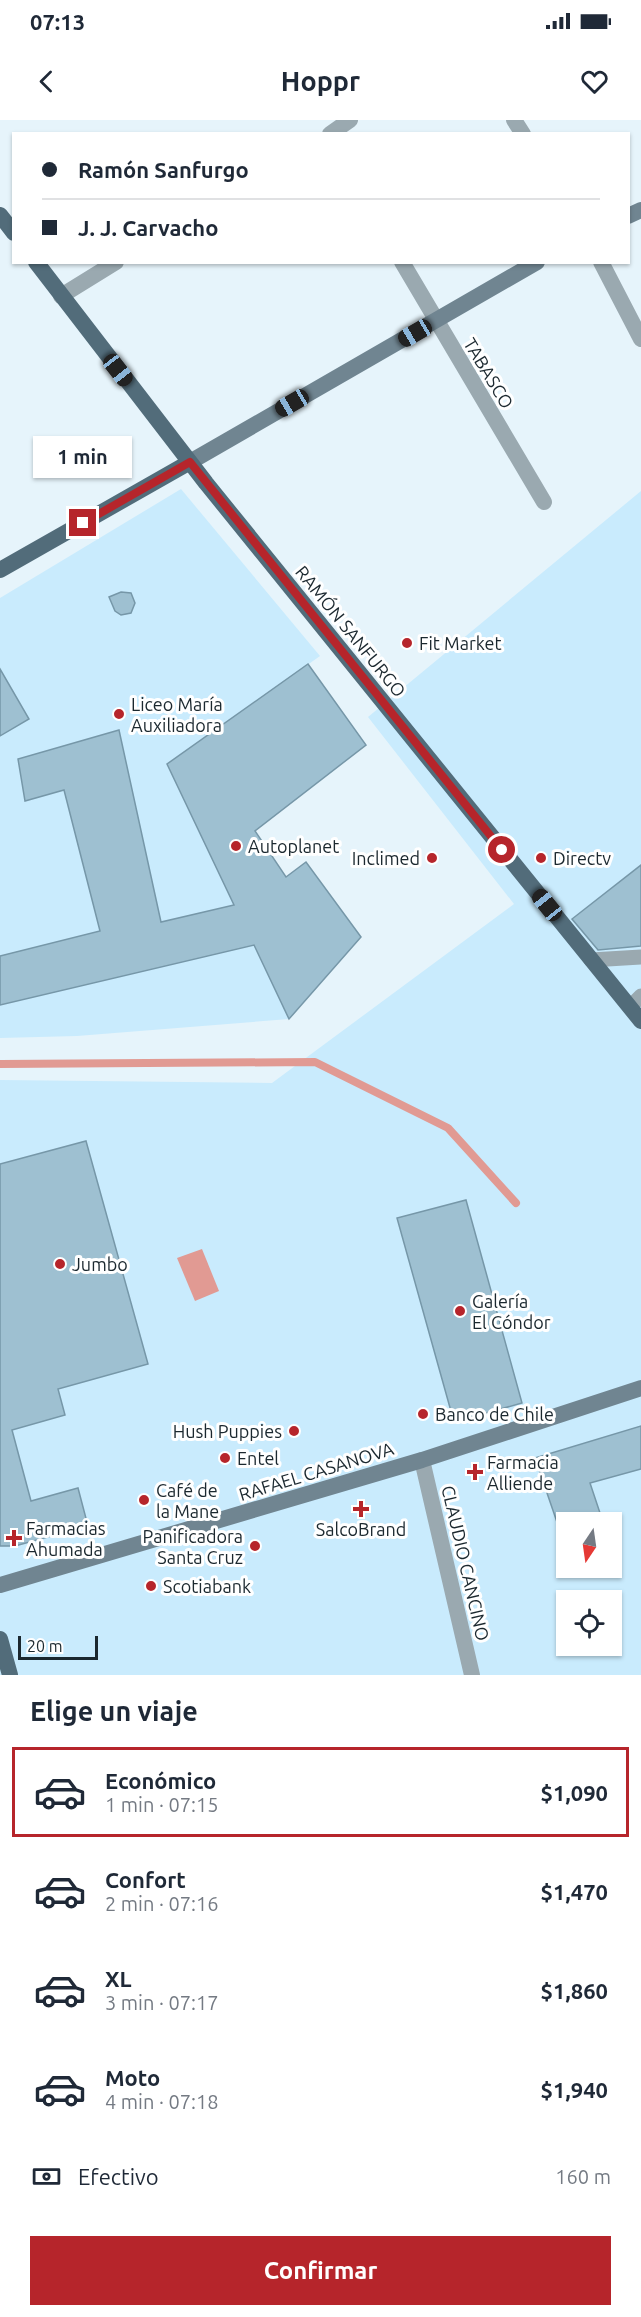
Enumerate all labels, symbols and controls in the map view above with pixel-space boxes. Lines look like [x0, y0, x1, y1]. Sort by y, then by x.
text: 07:13 [30, 9, 85, 34]
icon: back [30, 65, 63, 98]
icon: heart [578, 65, 611, 98]
text: Hoppr [281, 66, 360, 96]
text: Ramón Sanfurgo [78, 157, 249, 182]
text: J. J. Carvacho [78, 215, 218, 240]
car [395, 316, 435, 350]
street label: TABASCO [460, 334, 518, 412]
car [100, 350, 136, 390]
car [272, 386, 312, 420]
callout: 1 min [34, 436, 132, 478]
text: 1 min [57, 445, 108, 468]
route end [69, 509, 96, 536]
street label: RAMÓN SANFURGO [292, 561, 411, 701]
place label: Fit Market [419, 633, 502, 653]
marker: Fit Market [400, 636, 414, 650]
place label: Liceo María Auxiliadora [131, 694, 223, 735]
marker: Liceo María Auxiliadora [112, 707, 126, 721]
place label: Autoplanet [248, 836, 339, 856]
route start [488, 836, 515, 863]
marker: Autoplanet [229, 839, 243, 853]
place label: Inclimed [352, 848, 420, 868]
place label: Directv [553, 848, 611, 868]
marker: Inclimed [425, 851, 439, 865]
marker: Directv [534, 851, 548, 865]
car [529, 885, 565, 925]
place label: Jumbo [72, 1254, 128, 1274]
marker: Jumbo [53, 1257, 67, 1271]
place label: Galería El Cóndor [472, 1291, 551, 1332]
marker: Galería El Cóndor [453, 1304, 467, 1318]
place label: Banco de Chile [435, 1404, 554, 1424]
marker: Banco de Chile [416, 1407, 430, 1421]
place label: Hush Puppies [173, 1421, 282, 1441]
marker: Hush Puppies [287, 1424, 301, 1438]
street label: RAFAEL CASANOVA [236, 1438, 396, 1504]
place label: Entel [237, 1448, 279, 1468]
marker: Entel [218, 1451, 232, 1465]
place label: Farmacia Alliende [487, 1452, 559, 1493]
marker: Farmacia Alliende [468, 1465, 482, 1479]
place label: Café de la Mane [156, 1480, 219, 1521]
street label: CLAUDIO CANCINO [438, 1484, 494, 1642]
marker: Café de la Mane [137, 1493, 151, 1507]
marker: SalcoBrand [354, 1502, 368, 1516]
north arrow [556, 1512, 622, 1578]
map controls [556, 1512, 622, 1656]
place label: Farmacias Ahumada [26, 1518, 106, 1559]
place label: SalcoBrand [316, 1519, 406, 1539]
place label: Panificadora Santa Cruz [143, 1526, 243, 1567]
marker: Farmacias Ahumada [7, 1531, 21, 1545]
marker: Panificadora Santa Cruz [248, 1539, 262, 1553]
place label: Scotiabank [163, 1576, 251, 1596]
marker: Scotiabank [144, 1579, 158, 1593]
button: locate [556, 1590, 622, 1656]
scale bar [18, 1633, 98, 1660]
text: 20 m [27, 1637, 63, 1655]
text: Elige un viaje [30, 1696, 198, 1726]
icon: car [33, 1765, 87, 1819]
text: Económico [105, 1768, 216, 1793]
text: $1,090 [541, 1780, 608, 1805]
text: 1 min · 07:15 [105, 1793, 219, 1816]
icon: car [33, 1864, 87, 1918]
text: Confort [105, 1867, 186, 1892]
text: $1,470 [541, 1879, 608, 1904]
text: 2 min · 07:16 [105, 1892, 219, 1915]
icon: car [33, 1963, 87, 2017]
text: XL [105, 1966, 132, 1991]
text: $1,860 [541, 1978, 608, 2003]
text: 3 min · 07:17 [105, 1991, 219, 2014]
icon: car [33, 2062, 87, 2116]
text: Moto [105, 2065, 160, 2090]
text: $1,940 [541, 2077, 608, 2102]
text: 4 min · 07:18 [105, 2090, 219, 2113]
icon: cash [30, 2160, 63, 2193]
text: Efectivo [78, 2164, 159, 2189]
text: 160 m [555, 2165, 611, 2188]
button: Confirmar [30, 2236, 611, 2305]

